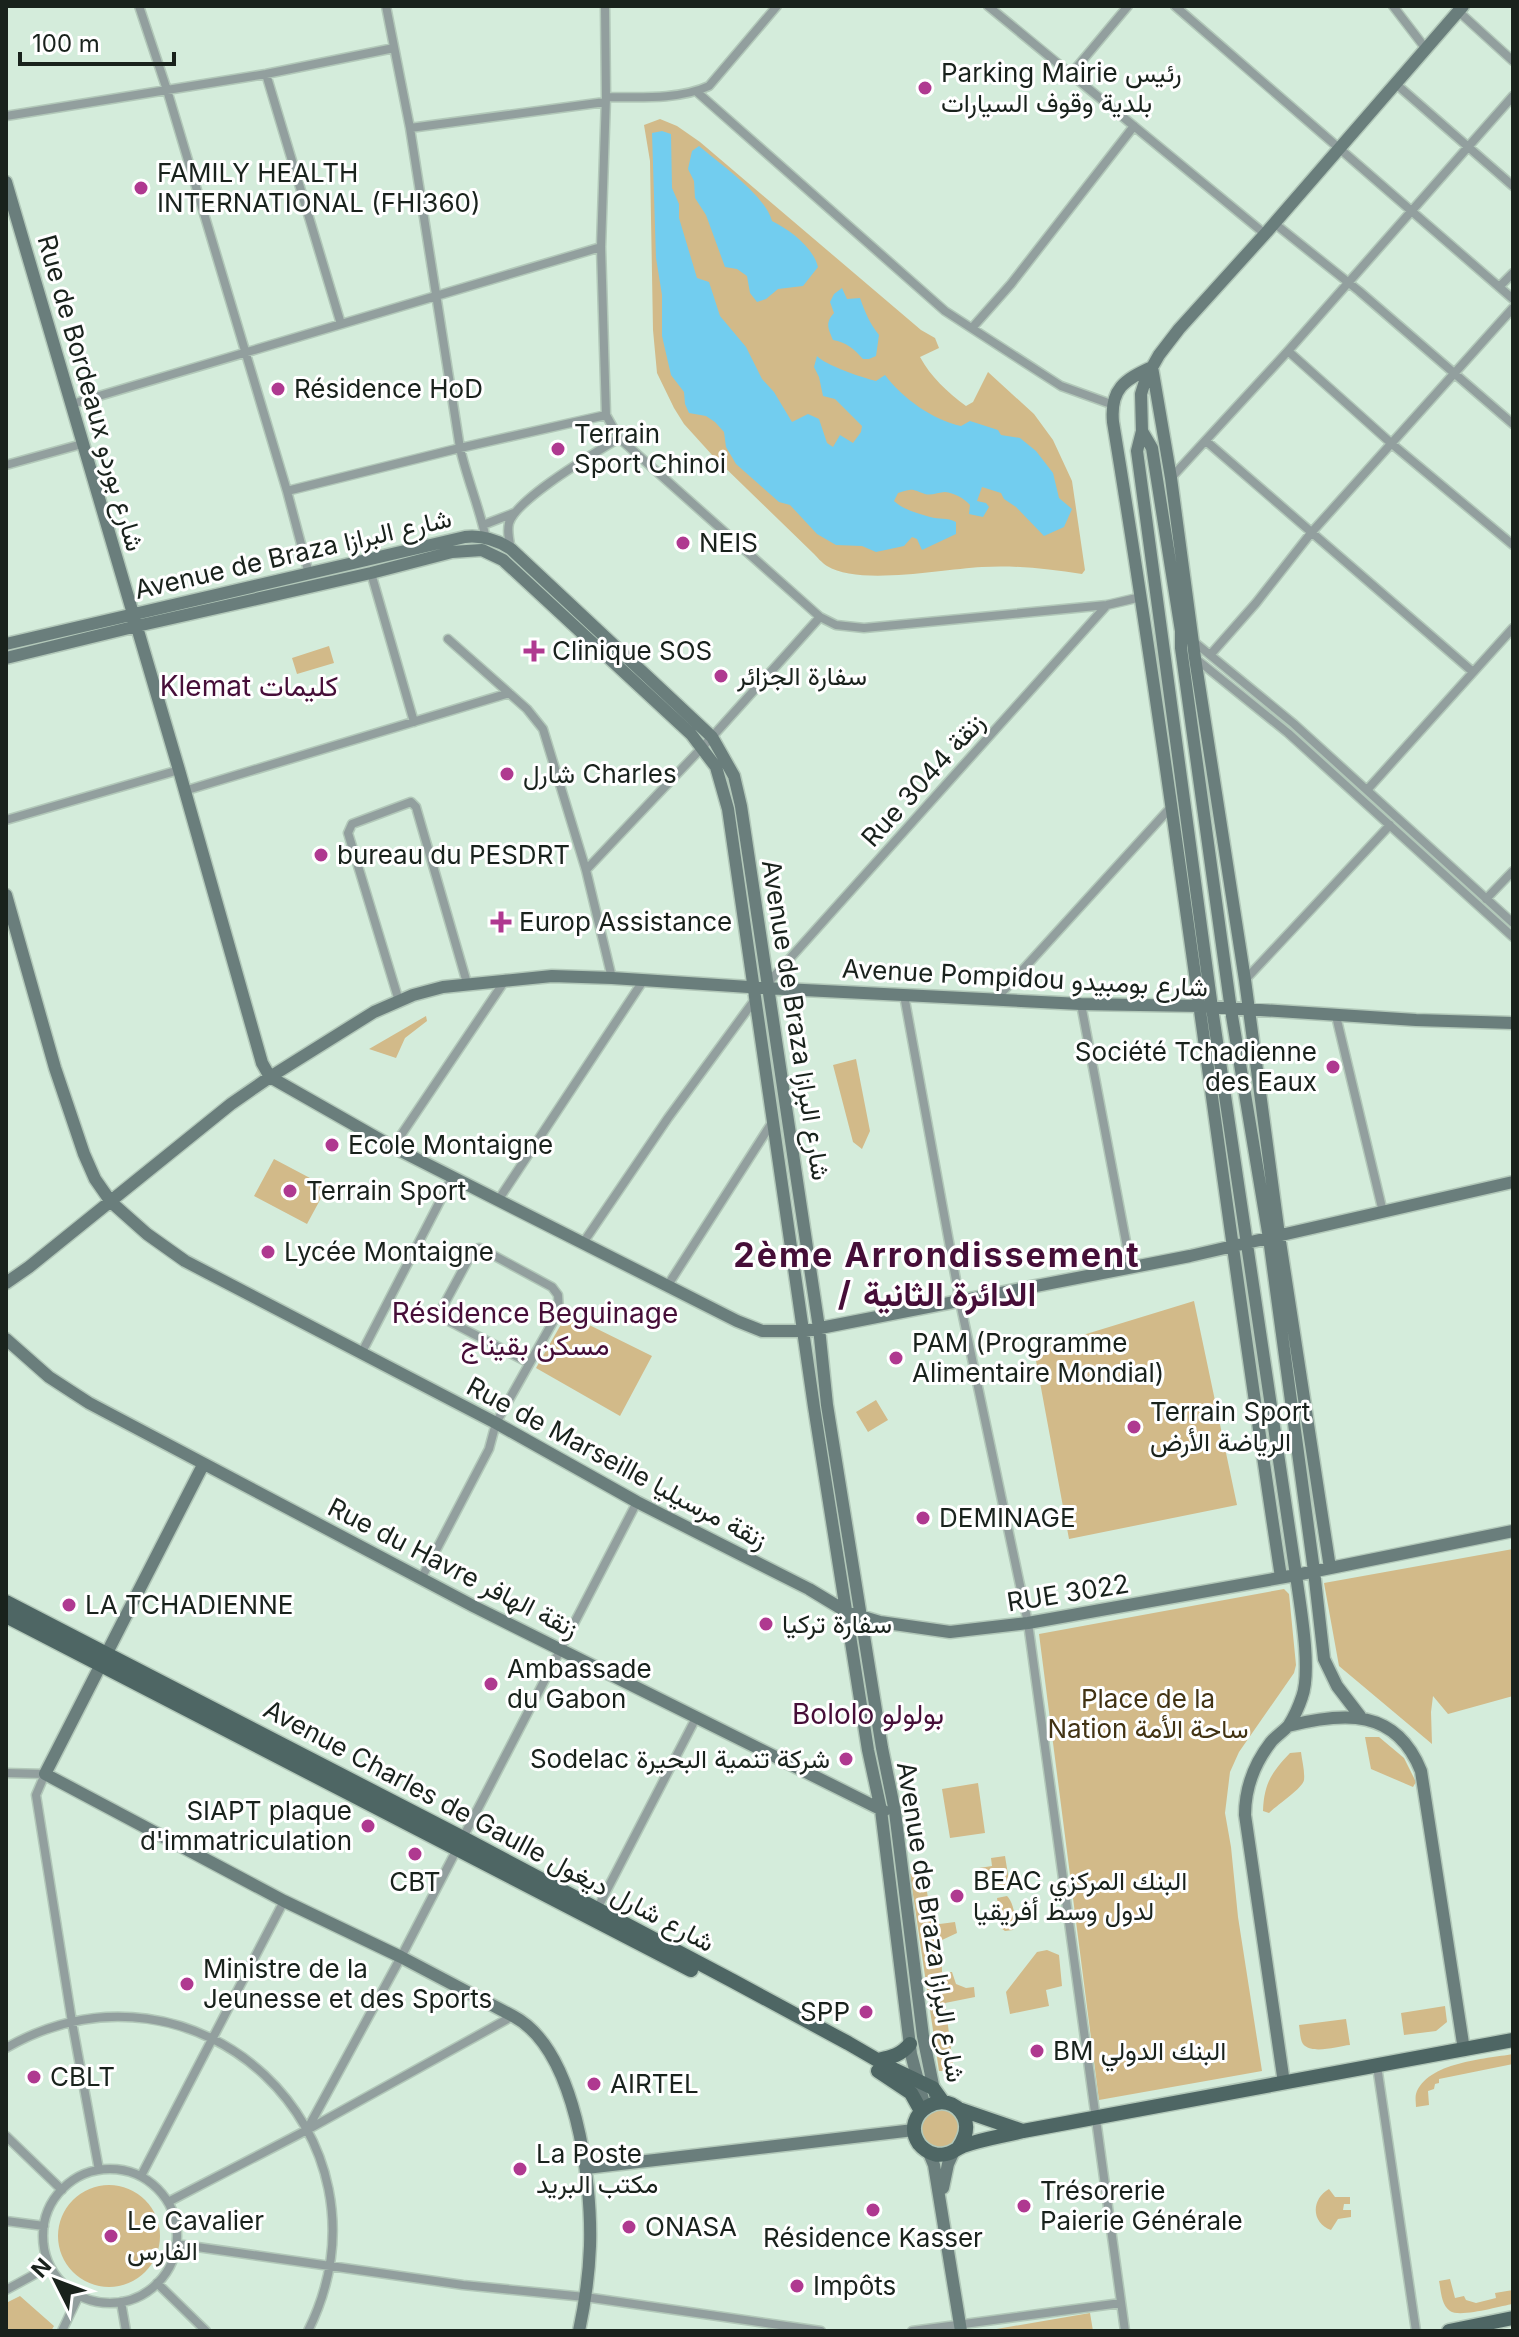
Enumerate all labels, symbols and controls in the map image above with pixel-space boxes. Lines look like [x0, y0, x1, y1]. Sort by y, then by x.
scale bar [20, 16, 174, 66]
text: 100 m [32, 29, 100, 58]
place label: Parking Mairie رئيس بلدية وقوف السيارات [941, 57, 1182, 119]
marker: Parking Mairie رئيس بلدية وقوف السيارات [916, 79, 934, 97]
place label: FAMILY HEALTH INTERNATIONAL (FHI360) [157, 157, 480, 218]
marker: FAMILY HEALTH INTERNATIONAL (FHI360) [132, 179, 150, 197]
street label: Rue de Bordeaux شارع بوردو [29, 231, 152, 555]
place label: Résidence HoD [294, 373, 483, 404]
marker: Résidence HoD [269, 380, 287, 398]
place label: Terrain Sport Chinoi [574, 418, 726, 479]
marker: Terrain Sport Chinoi [549, 440, 567, 458]
street label: Avenue de Braza شارع البرازا [131, 502, 455, 608]
place label: NEIS [699, 527, 758, 558]
marker: NEIS [674, 534, 692, 552]
place label: Clinique SOS [552, 635, 712, 666]
marker: Clinique SOS [523, 640, 545, 662]
place label: سفارة الجزائر [736, 660, 867, 692]
marker: سفارة الجزائر [712, 667, 730, 685]
district label: Klemat كليمات [160, 669, 338, 703]
street label: Rue 3044 زنقة [855, 707, 991, 853]
place label: شارل Charles [523, 758, 677, 790]
marker: شارل Charles [498, 765, 516, 783]
place label: bureau du PESDRT [337, 839, 570, 870]
marker: bureau du PESDRT [312, 846, 330, 864]
street label: Avenue de Braza شارع البرازا [753, 857, 837, 1183]
place label: Europ Assistance [519, 906, 732, 937]
marker: Europ Assistance [490, 911, 512, 933]
street label: Avenue Pompidou شارع بومبيدو [841, 952, 1209, 1006]
place label: Société Tchadienne des Eaux [1075, 1036, 1317, 1097]
marker: Société Tchadienne des Eaux [1324, 1058, 1342, 1076]
place label: Ecole Montaigne [348, 1129, 553, 1160]
marker: Ecole Montaigne [323, 1136, 341, 1154]
place label: Terrain Sport [306, 1175, 466, 1206]
marker: Terrain Sport [281, 1182, 299, 1200]
district label: 2ème Arrondissement / الدائرة الثانية [733, 1234, 1141, 1316]
place label: Lycée Montaigne [284, 1236, 494, 1267]
marker: Lycée Montaigne [259, 1243, 277, 1261]
district label: Résidence Beguinage مسكن بقيناج [392, 1296, 678, 1364]
place label: PAM (Programme Alimentaire Mondial) [912, 1327, 1164, 1388]
marker: PAM (Programme Alimentaire Mondial) [887, 1349, 905, 1367]
street label: Rue de Marseille زنقة مرسيليا [461, 1370, 773, 1556]
place label: Terrain Sport الرياضة الأرض [1150, 1396, 1310, 1458]
marker: Terrain Sport الرياضة الأرض [1125, 1418, 1143, 1436]
street label: Rue du Havre زنقة الهافر [322, 1491, 584, 1645]
place label: DEMINAGE [939, 1502, 1076, 1533]
marker: DEMINAGE [914, 1509, 932, 1527]
street label: RUE 3022 [1005, 1568, 1131, 1617]
place label: LA TCHADIENNE [85, 1589, 293, 1620]
marker: LA TCHADIENNE [60, 1596, 78, 1614]
place label: سفارة تركيا [782, 1608, 892, 1640]
marker: سفارة تركيا [757, 1615, 775, 1633]
place label: Ambassade du Gabon [507, 1653, 652, 1714]
marker: Ambassade du Gabon [482, 1675, 500, 1693]
park label: Place de la Nation ساحة الأمة [1048, 1683, 1248, 1744]
street label: Avenue Charles de Gaulle شارع شارل ديغول [257, 1693, 720, 1961]
district label: Bololo بولولو [792, 1697, 944, 1732]
place label: Sodelac شركة تنمية البحيرة [530, 1743, 830, 1775]
marker: Sodelac شركة تنمية البحيرة [837, 1750, 855, 1768]
street label: Avenue de Braza شارع البرازا [888, 1759, 972, 2085]
place label: SIAPT plaque d'immatriculation [140, 1795, 352, 1856]
marker: SIAPT plaque d'immatriculation [359, 1817, 377, 1835]
marker: CBT [406, 1845, 424, 1863]
place label: BEAC البنك المركزي لدول وسط أفريقيا [973, 1865, 1187, 1927]
place label: CBT [389, 1866, 441, 1897]
marker: BEAC البنك المركزي لدول وسط أفريقيا [948, 1887, 966, 1905]
place label: Ministre de la Jeunesse et des Sports [203, 1953, 492, 2014]
marker: Ministre de la Jeunesse et des Sports [178, 1975, 196, 1993]
place label: SPP [800, 1996, 850, 2027]
marker: SPP [857, 2003, 875, 2021]
place label: BM البنك الدولي [1053, 2035, 1226, 2072]
marker: BM البنك الدولي [1028, 2042, 1046, 2060]
place label: CBLT [50, 2061, 115, 2092]
marker: CBLT [25, 2068, 43, 2086]
place label: AIRTEL [610, 2068, 699, 2099]
marker: AIRTEL [585, 2075, 603, 2093]
place label: La Poste مكتب البريد [536, 2138, 658, 2200]
marker: La Poste مكتب البريد [511, 2160, 529, 2178]
place label: Trésorerie Paierie Générale [1040, 2175, 1243, 2236]
marker: Trésorerie Paierie Générale [1015, 2197, 1033, 2215]
marker: Résidence Kasser [864, 2201, 882, 2219]
place label: Le Cavalier الفارس [127, 2205, 264, 2267]
place label: ONASA [645, 2211, 737, 2242]
marker: ONASA [620, 2218, 638, 2236]
place label: Résidence Kasser [763, 2222, 983, 2253]
marker: Le Cavalier الفارس [102, 2227, 120, 2245]
north arrow [16, 2241, 96, 2321]
text: N [26, 2253, 56, 2283]
place label: Impôts [813, 2270, 896, 2301]
marker: Impôts [788, 2277, 806, 2295]

